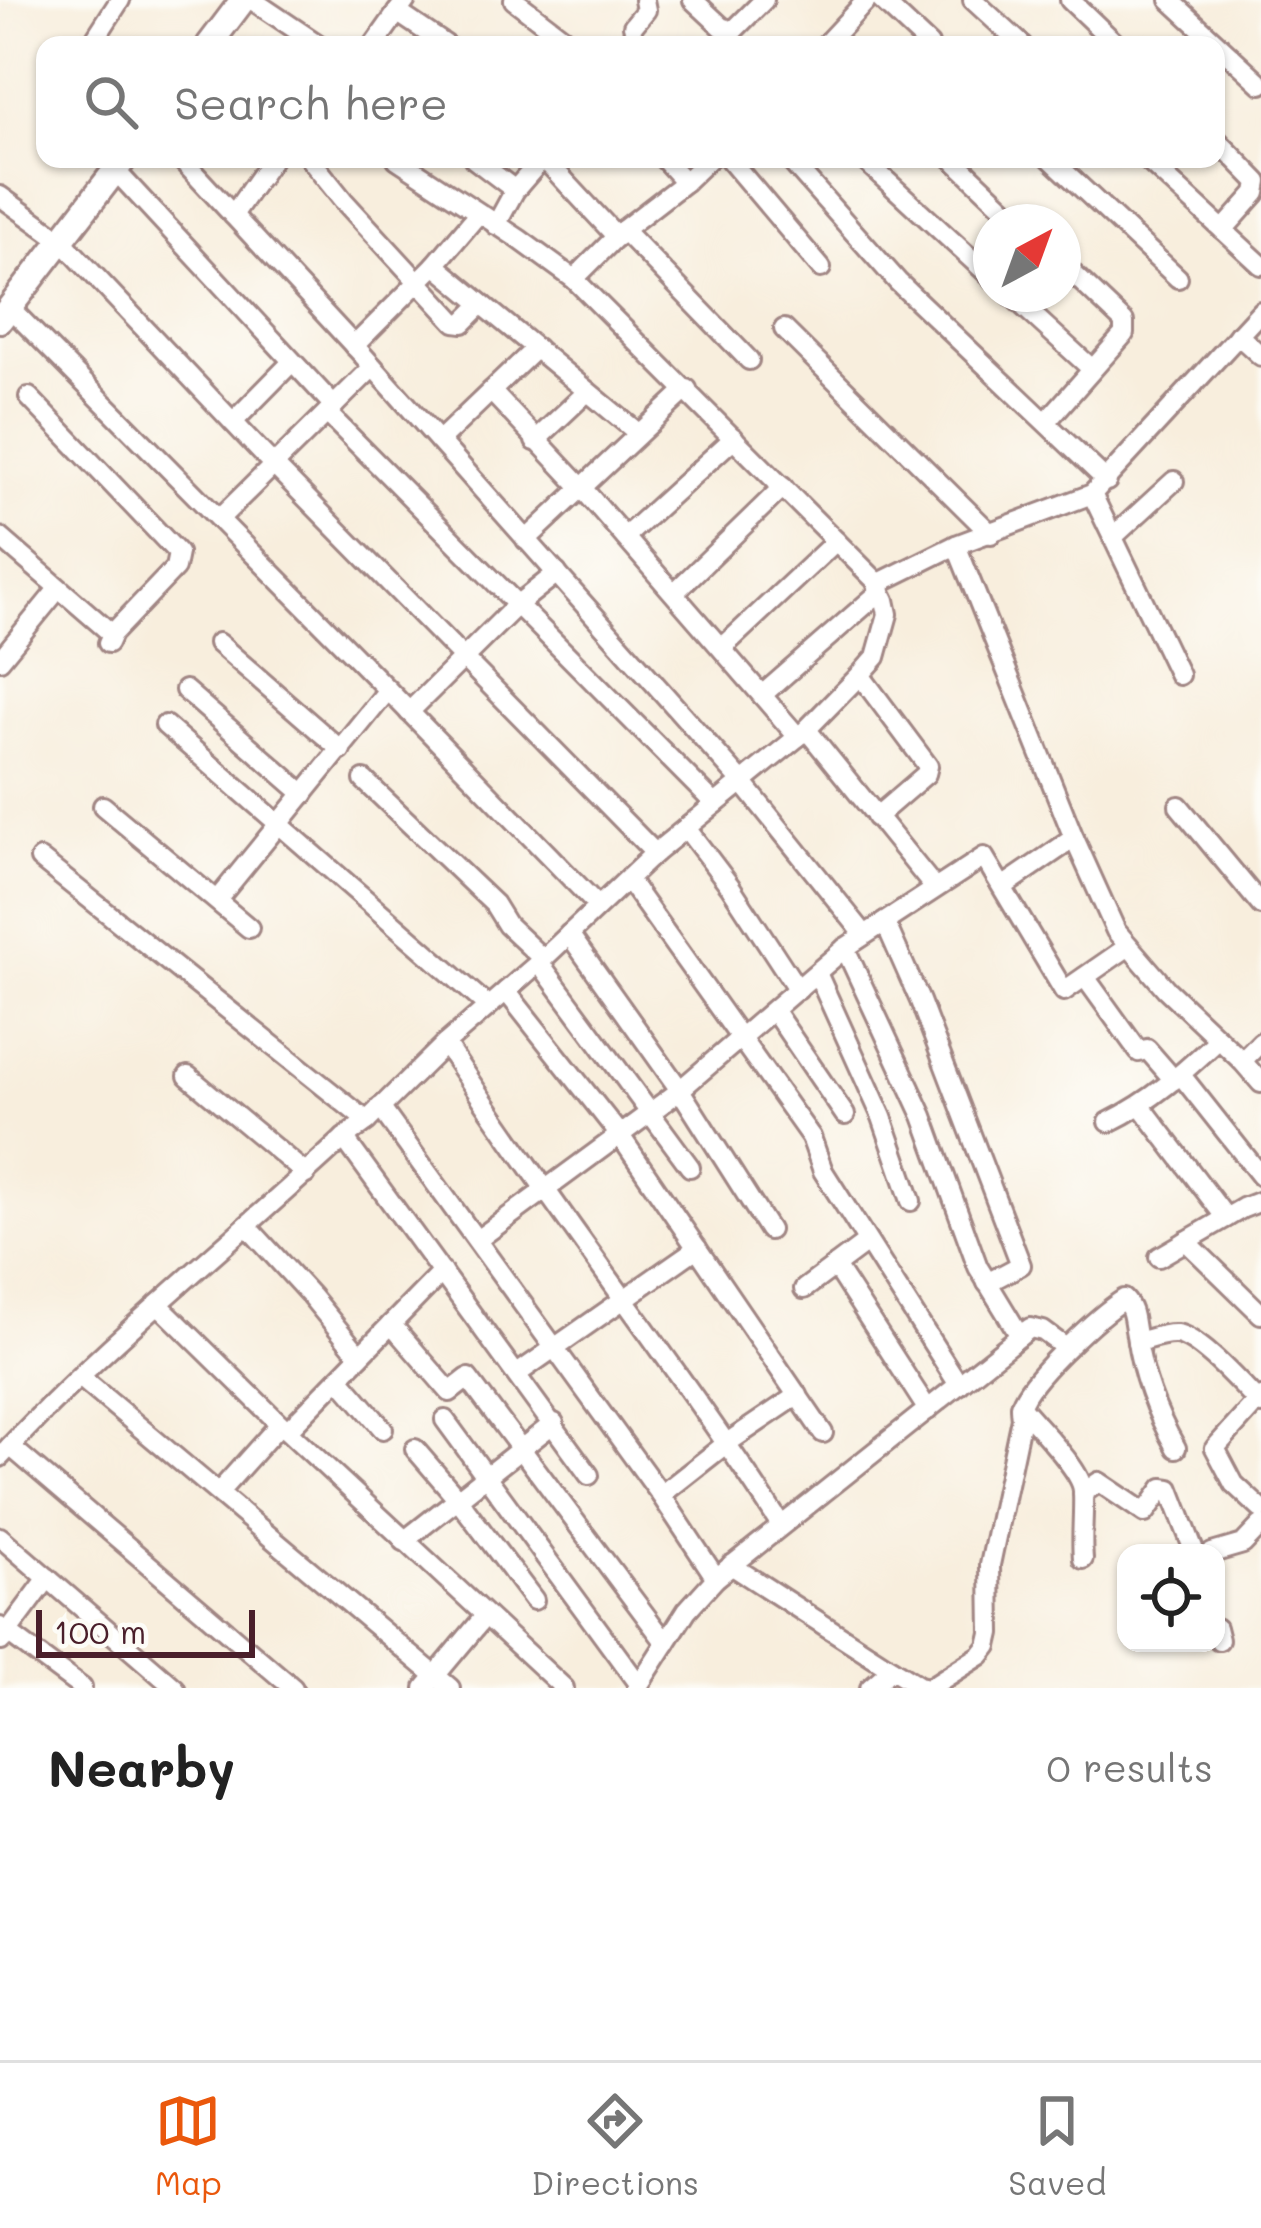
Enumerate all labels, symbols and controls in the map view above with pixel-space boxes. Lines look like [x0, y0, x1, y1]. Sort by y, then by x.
search box [36, 36, 1225, 168]
icon: search [78, 69, 144, 135]
text: Search here [174, 73, 448, 131]
north arrow [973, 204, 1081, 312]
map controls [1117, 1544, 1225, 1652]
button: locate [1117, 1544, 1225, 1652]
scale bar [36, 1604, 255, 1657]
text: 100 m [54, 1609, 146, 1652]
text: Nearby [48, 1733, 235, 1800]
text: 0 results [1047, 1741, 1213, 1792]
tab: Map [155, 2088, 222, 2203]
tab: Directions [531, 2088, 699, 2203]
tab: Saved [1008, 2088, 1106, 2203]

